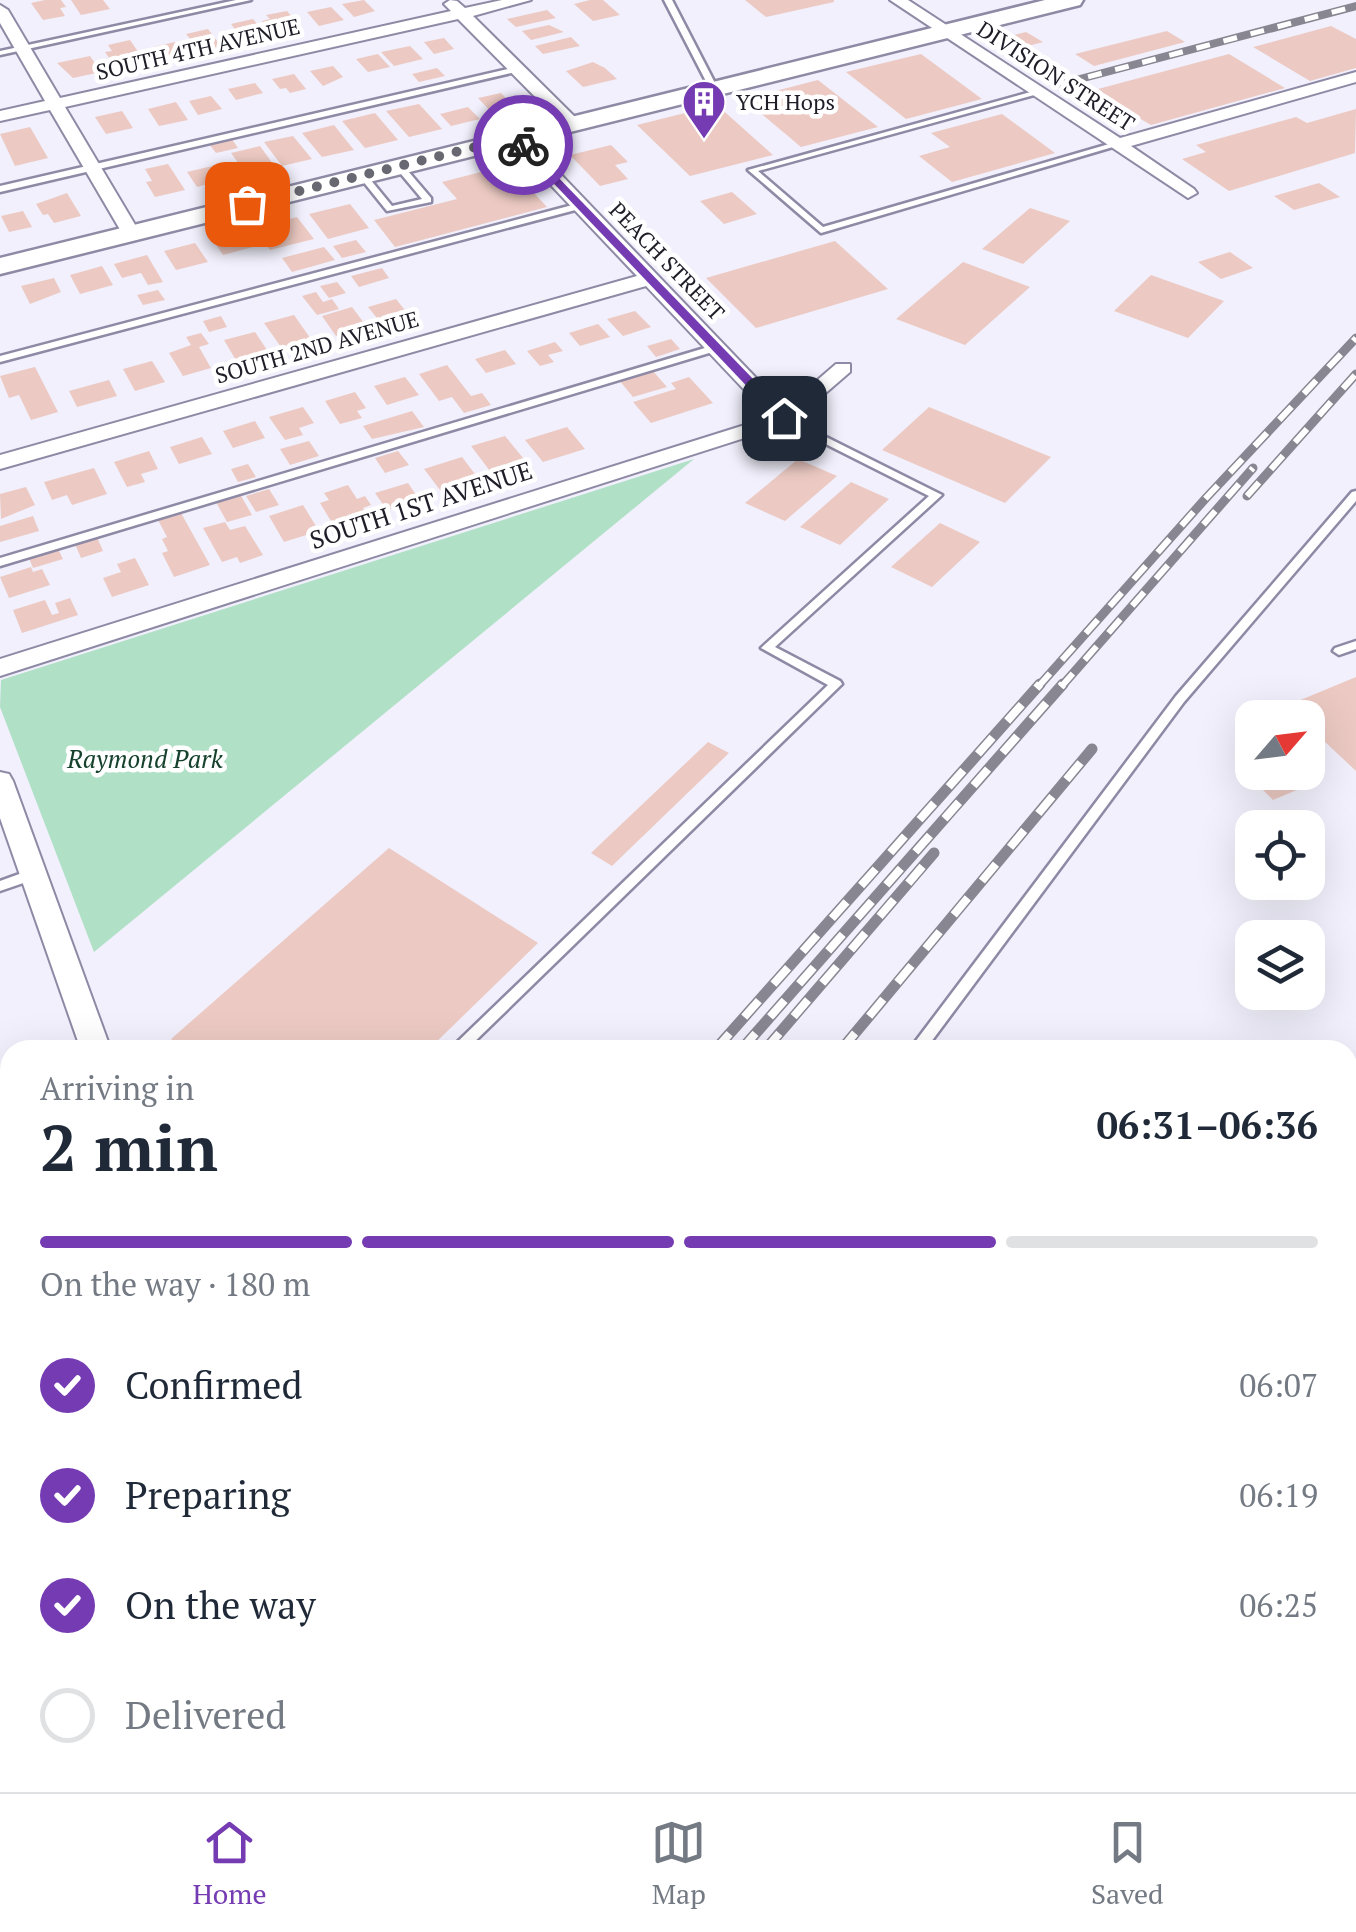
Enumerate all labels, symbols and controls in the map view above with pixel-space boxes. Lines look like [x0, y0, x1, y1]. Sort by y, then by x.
street label: SOUTH 4TH AVENUE [93, 11, 303, 86]
street label: DIVISION STREET [972, 14, 1141, 138]
building icon: YCH Hops [681, 79, 727, 140]
place label: YCH Hops [736, 87, 835, 116]
courier [473, 95, 573, 195]
icon: bike [496, 118, 551, 173]
pin [205, 162, 290, 247]
icon: bag [220, 177, 275, 232]
street label: PEACH STREET [603, 195, 732, 326]
street label: SOUTH 2ND AVENUE [212, 304, 422, 389]
pin [742, 376, 827, 461]
icon: home [757, 391, 812, 446]
street label: SOUTH 1ST AVENUE [305, 453, 536, 556]
north arrow [1235, 700, 1325, 790]
map controls [1235, 700, 1325, 1010]
park label: Raymond Park [66, 742, 224, 775]
button: locate [1235, 810, 1325, 900]
button: layers [1235, 920, 1325, 1010]
text: Arriving in [40, 1067, 194, 1109]
text: 06:31–06:36 [1096, 1100, 1318, 1150]
text: 2 min [40, 1103, 218, 1190]
text: On the way · 180 m [40, 1263, 310, 1305]
icon: check [40, 1358, 95, 1413]
text: Confirmed [125, 1360, 303, 1410]
text: 06:07 [1239, 1364, 1318, 1406]
icon: check [40, 1468, 95, 1523]
text: Preparing [125, 1470, 291, 1520]
text: 06:19 [1239, 1474, 1318, 1516]
icon: check [40, 1578, 95, 1633]
text: On the way [125, 1580, 316, 1630]
text: 06:25 [1239, 1584, 1318, 1626]
text: Delivered [125, 1690, 286, 1740]
tab: Home [192, 1815, 267, 1912]
tab: Map [651, 1815, 706, 1912]
tab: Saved [1091, 1815, 1164, 1912]

